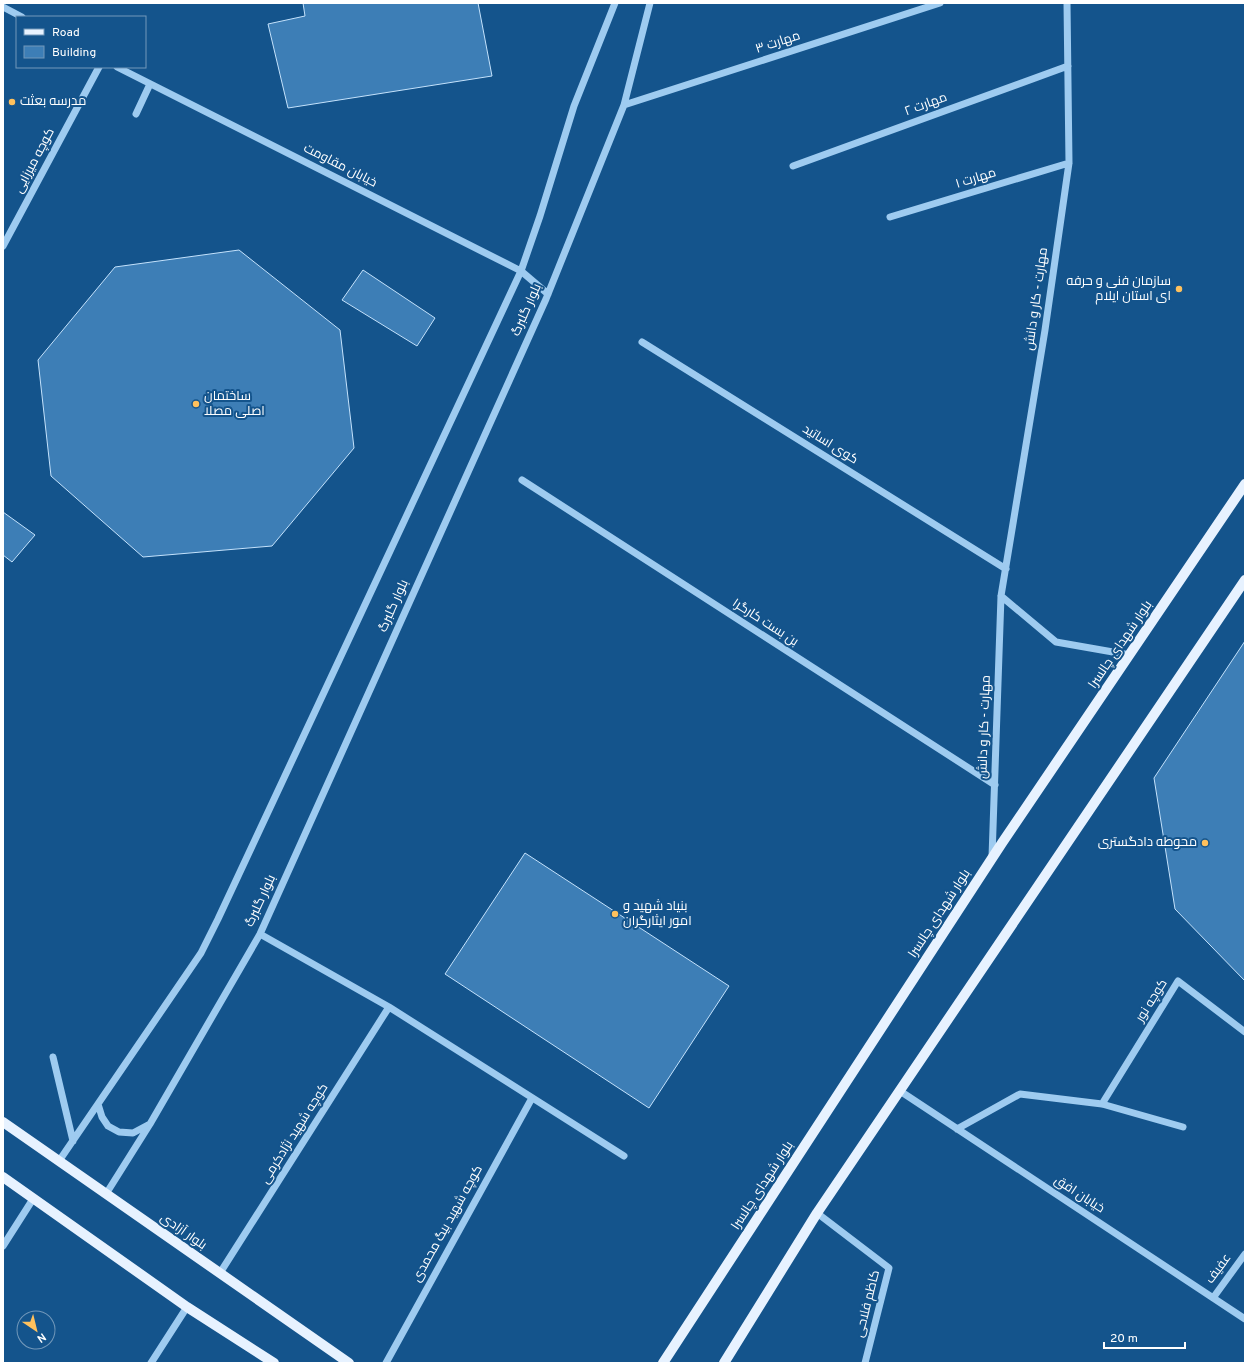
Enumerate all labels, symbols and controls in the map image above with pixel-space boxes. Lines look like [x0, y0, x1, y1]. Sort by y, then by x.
legend [16, 16, 146, 68]
text: Road [52, 25, 80, 41]
street label: مهارت ۳ [754, 28, 802, 58]
text: Building [52, 45, 96, 61]
street label: مهارت ۲ [902, 90, 950, 120]
place label: مدرسه بعثت [20, 94, 86, 110]
marker: مدرسه بعثت [7, 97, 17, 107]
street label: کوچه میرزایی [11, 126, 59, 196]
street label: خیابان مقاومت [301, 141, 379, 191]
street label: مهارت ۱ [954, 165, 998, 193]
street label: مهارت - کار و دانش [1022, 247, 1052, 351]
place label: سازمان فنی و حرفه ای استان ایلام [1066, 274, 1171, 305]
street label: بلوار گلبرگ [508, 281, 546, 339]
marker: سازمان فنی و حرفه ای استان ایلام [1174, 284, 1184, 294]
place label: ساختمان اصلی مصلا [204, 389, 265, 420]
marker: ساختمان اصلی مصلا [191, 399, 201, 409]
street label: کوی اساتید [799, 422, 861, 468]
street label: بلوار گلبرگ [375, 577, 413, 635]
street label: بن بست کارگر۱ [729, 596, 801, 650]
street label: بلوار شهدای چالسرا [1086, 598, 1156, 692]
street label: مهارت - کار و دانش [975, 675, 995, 779]
place label: محوطه دادگستری [1098, 835, 1197, 851]
marker: محوطه دادگستری [1200, 838, 1210, 848]
street label: بلوار شهدای چالسرا [905, 867, 975, 961]
street label: بلوار گلبرگ [242, 872, 280, 930]
place label: بنیاد شهید و امور ایثارگران [623, 899, 692, 930]
marker: بنیاد شهید و امور ایثارگران [610, 909, 620, 919]
street label: کوچه نور [1132, 976, 1171, 1026]
street label: کوچه شهید نژادکرمی [258, 1081, 332, 1187]
street label: بلوار شهدای چالسرا [728, 1139, 798, 1233]
street label: کوچه شهید بیگ محمدی [409, 1163, 487, 1285]
street label: خیابان افق [1051, 1173, 1107, 1217]
street label: بلوار آزادی [157, 1209, 210, 1254]
street label: عفیف [1203, 1251, 1235, 1287]
street label: کاظم فلاحی [852, 1269, 884, 1339]
north arrow [16, 1310, 56, 1350]
scale bar [1104, 1324, 1185, 1350]
text: N [34, 1329, 48, 1345]
text: 20 m [1110, 1331, 1138, 1347]

